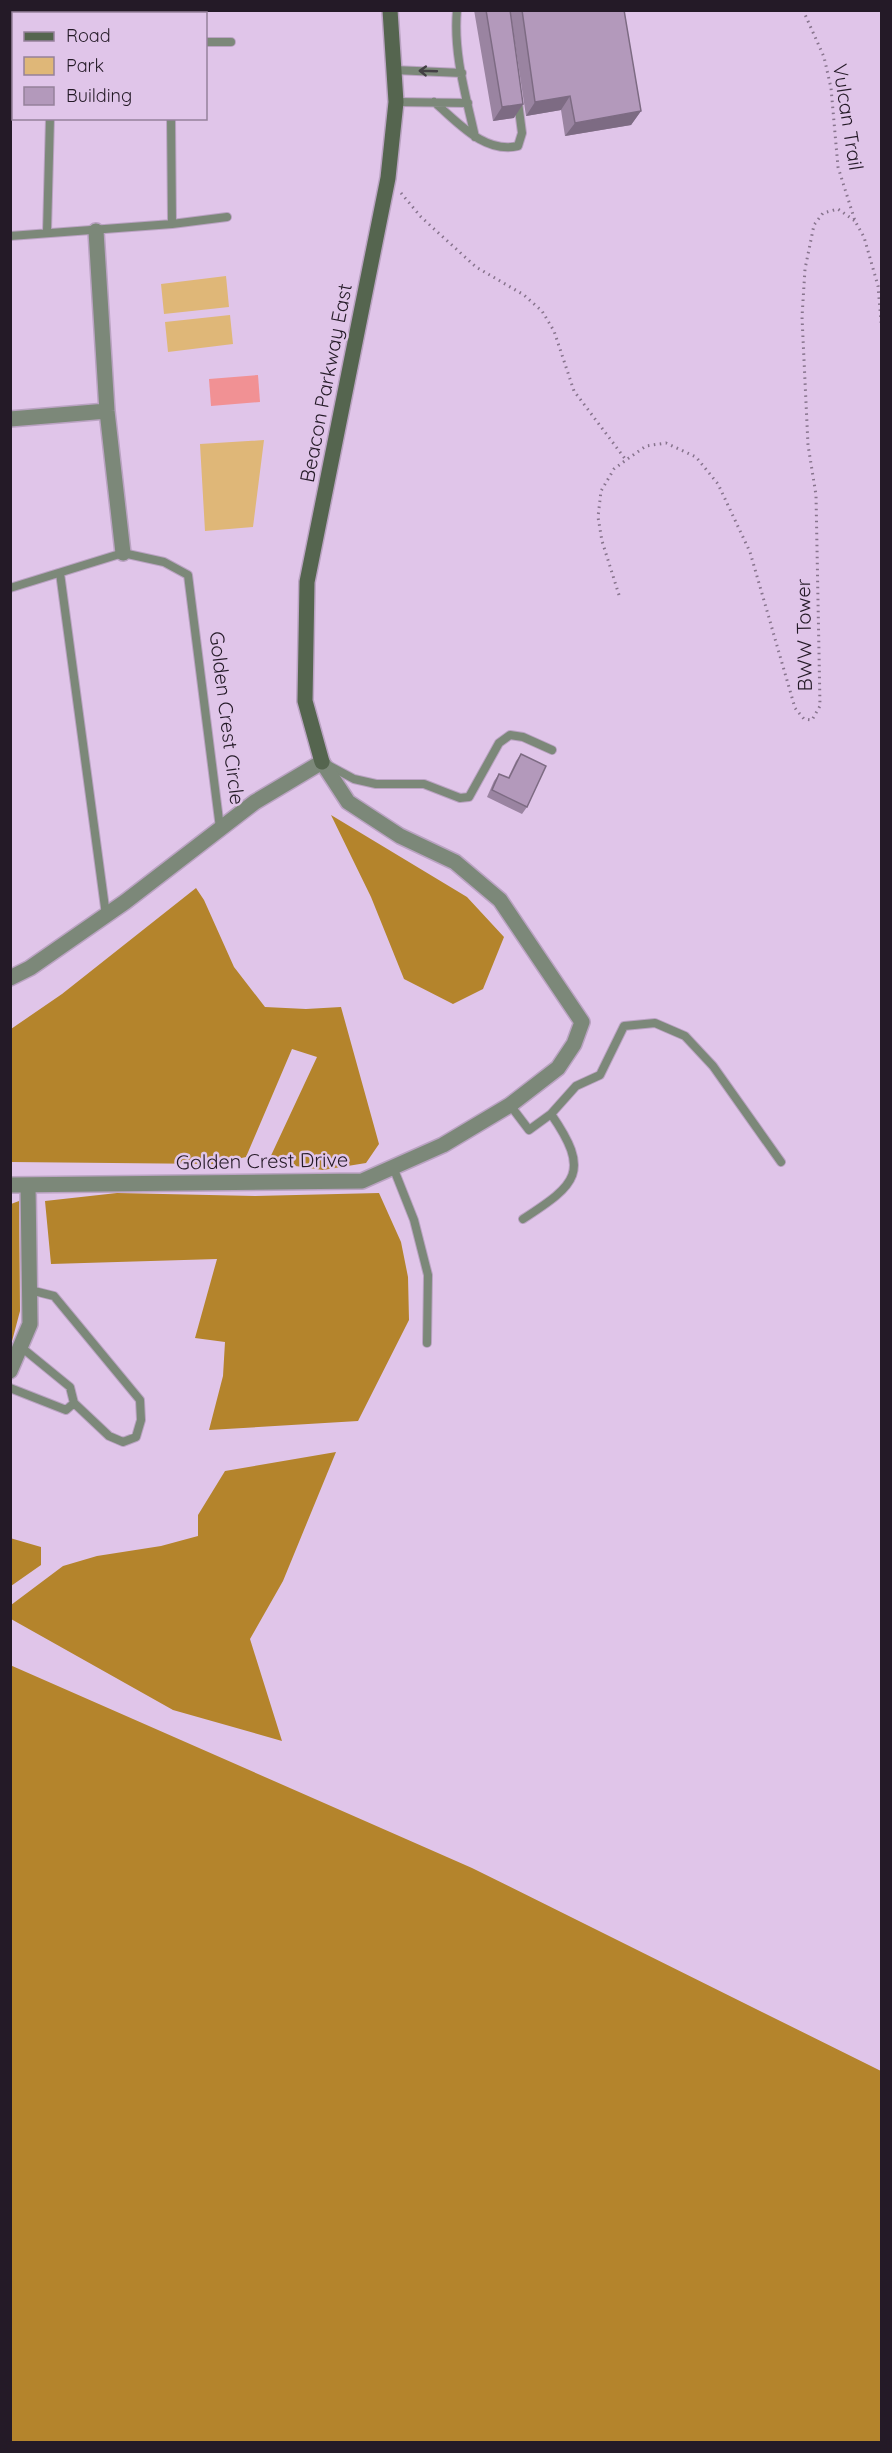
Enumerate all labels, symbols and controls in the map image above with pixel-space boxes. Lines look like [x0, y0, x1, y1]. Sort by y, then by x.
legend [12, 12, 207, 120]
text: Road [66, 24, 111, 47]
text: Park [66, 54, 104, 77]
street label: Vulcan Trail [828, 62, 869, 172]
one-way arrow [418, 66, 438, 77]
text: Building [66, 84, 132, 107]
street label: Beacon Parkway East [294, 281, 357, 484]
street label: BWW Tower [790, 578, 817, 692]
street label: Golden Crest Circle [204, 630, 251, 806]
street label: Golden Crest Drive [176, 1146, 348, 1175]

